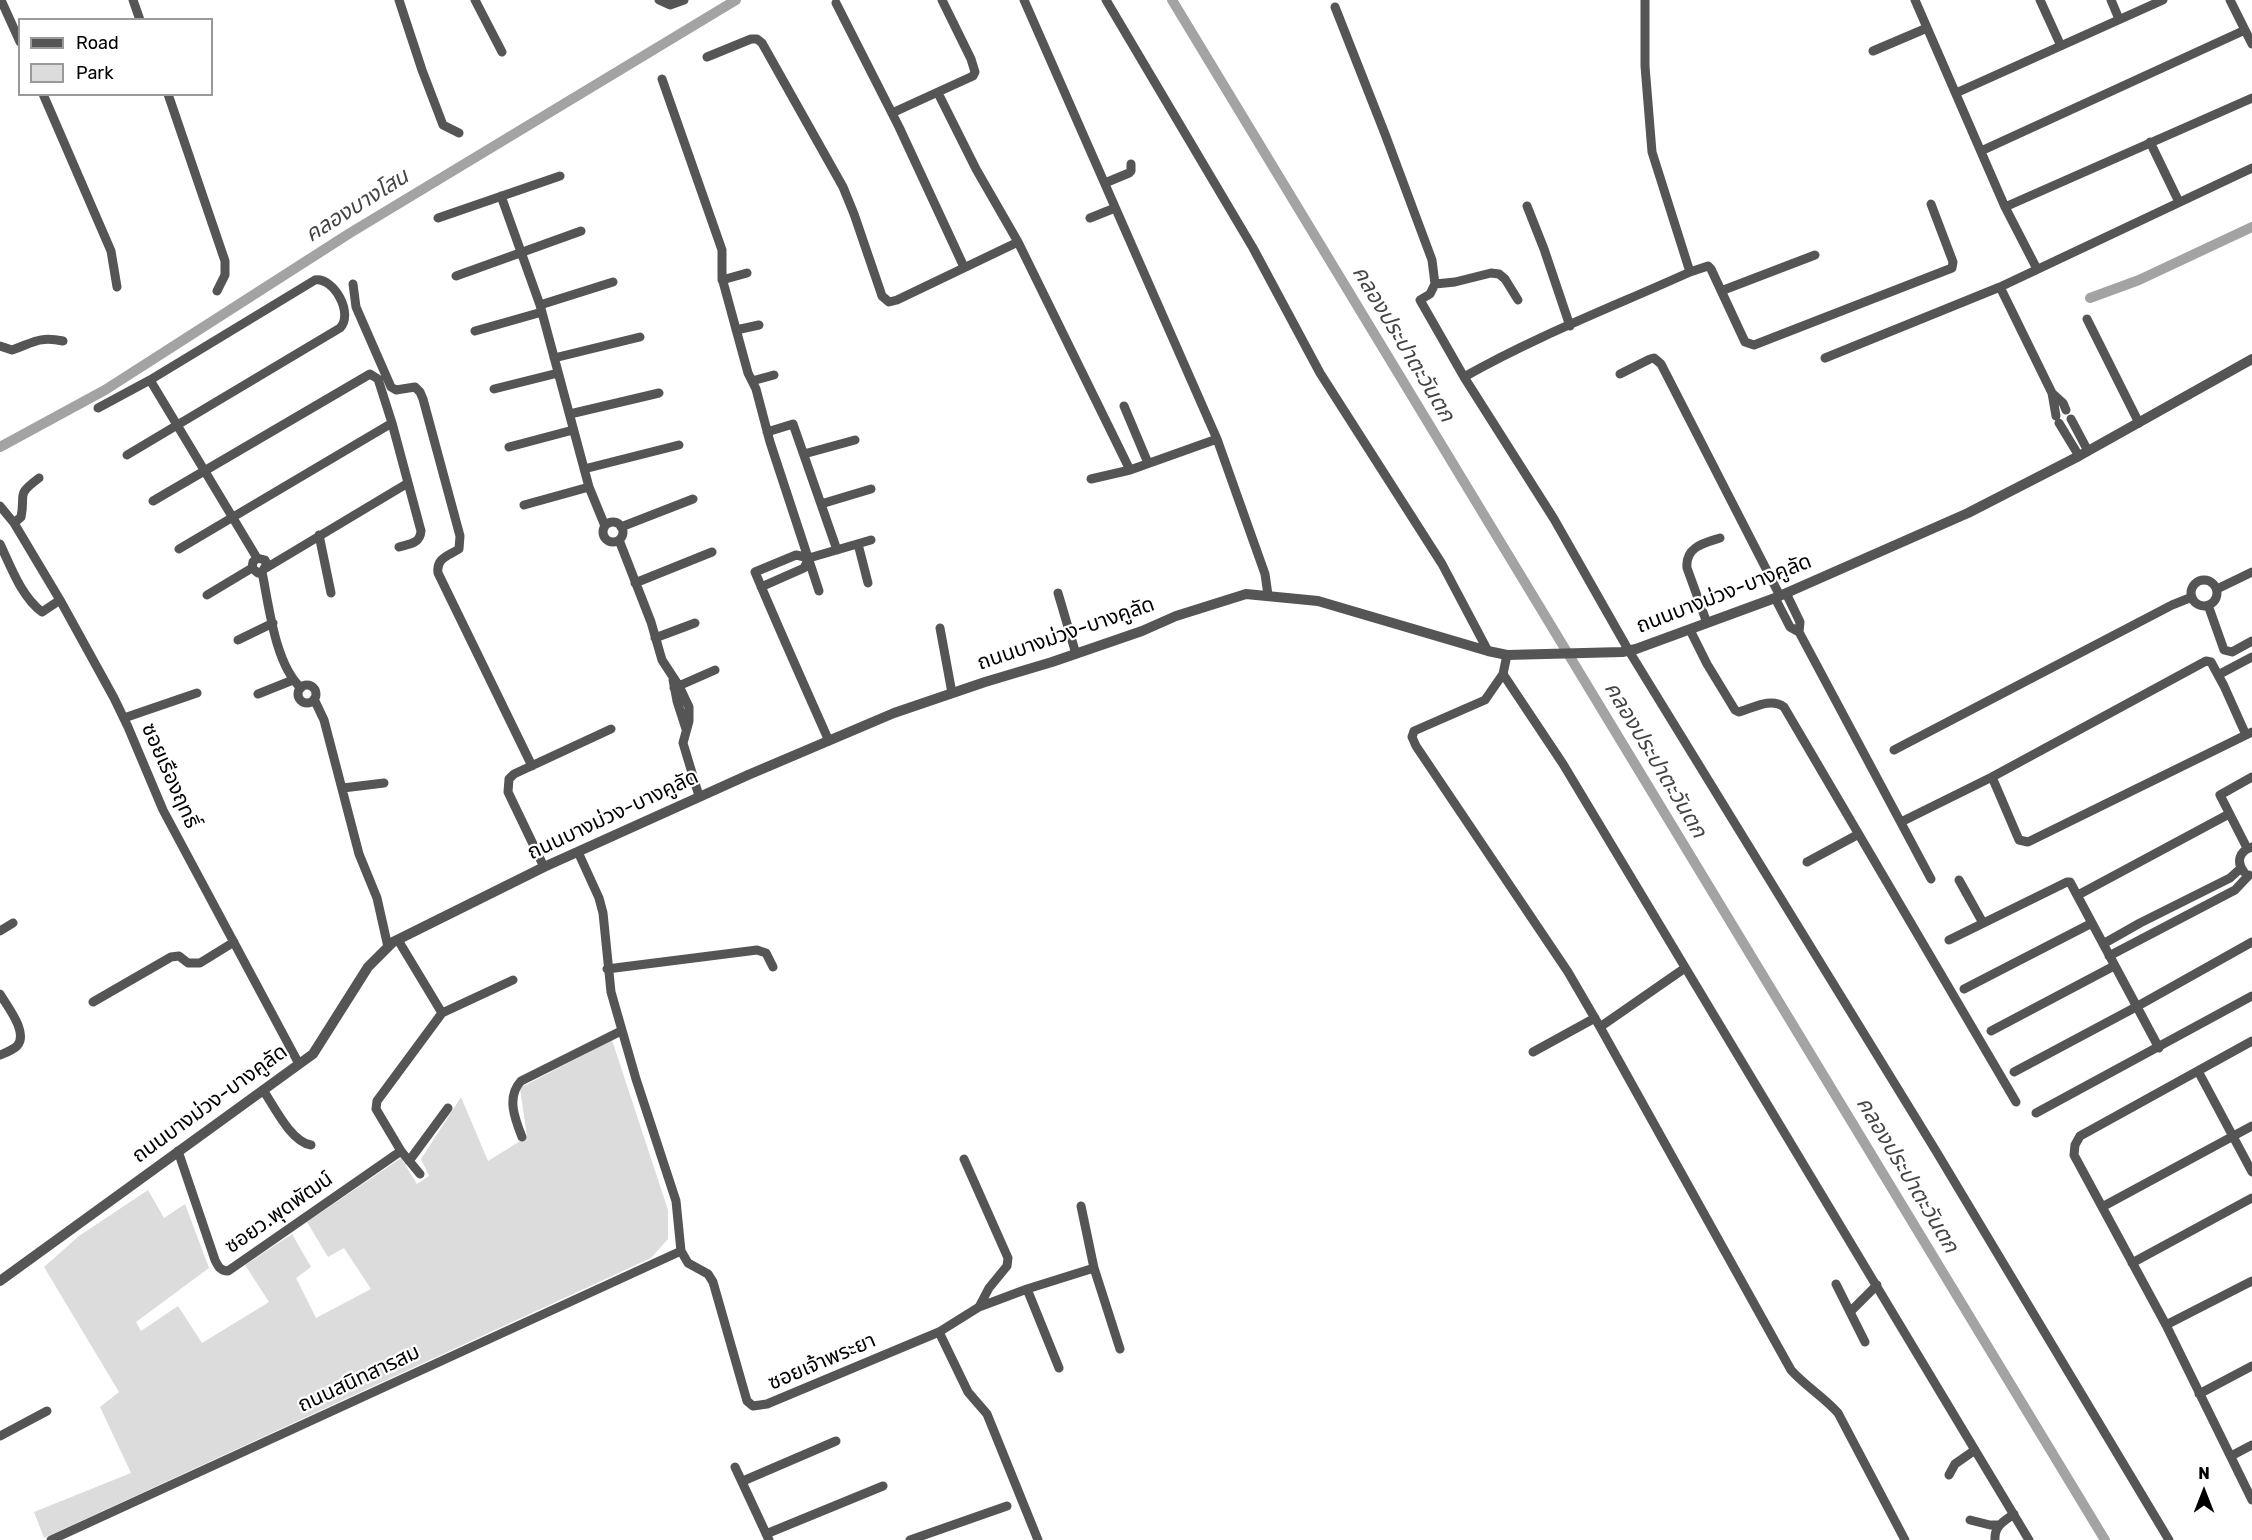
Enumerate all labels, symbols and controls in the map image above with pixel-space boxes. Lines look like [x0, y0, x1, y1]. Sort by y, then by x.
legend [18, 18, 213, 96]
text: Road [76, 32, 119, 54]
text: Park [76, 62, 113, 84]
water label: คลองบางโสน [300, 164, 414, 248]
water label: คลองประปาตะวันตก [1346, 261, 1460, 427]
street label: ถนนบางม่วง-บางคูลัด [1633, 549, 1815, 639]
street label: ถนนบางม่วง-บางคูลัด [974, 592, 1158, 676]
water label: คลองประปาตะวันตก [1598, 677, 1712, 843]
street label: ซอยเรืองฤทธิ์ [136, 719, 204, 833]
street label: ถนนบางม่วง-บางคูลัด [523, 764, 703, 866]
street label: ถนนบางม่วง-บางคูลัด [127, 1039, 293, 1169]
water label: คลองประปาตะวันตก [1850, 1092, 1964, 1258]
street label: ซอยว.พุดพัฒน์ [220, 1167, 338, 1259]
street label: ซอยเจ้าพระยา [764, 1328, 880, 1396]
street label: ถนนสนิทสารสม [294, 1340, 424, 1418]
north arrow [2174, 1462, 2234, 1522]
text: N [2198, 1464, 2210, 1483]

